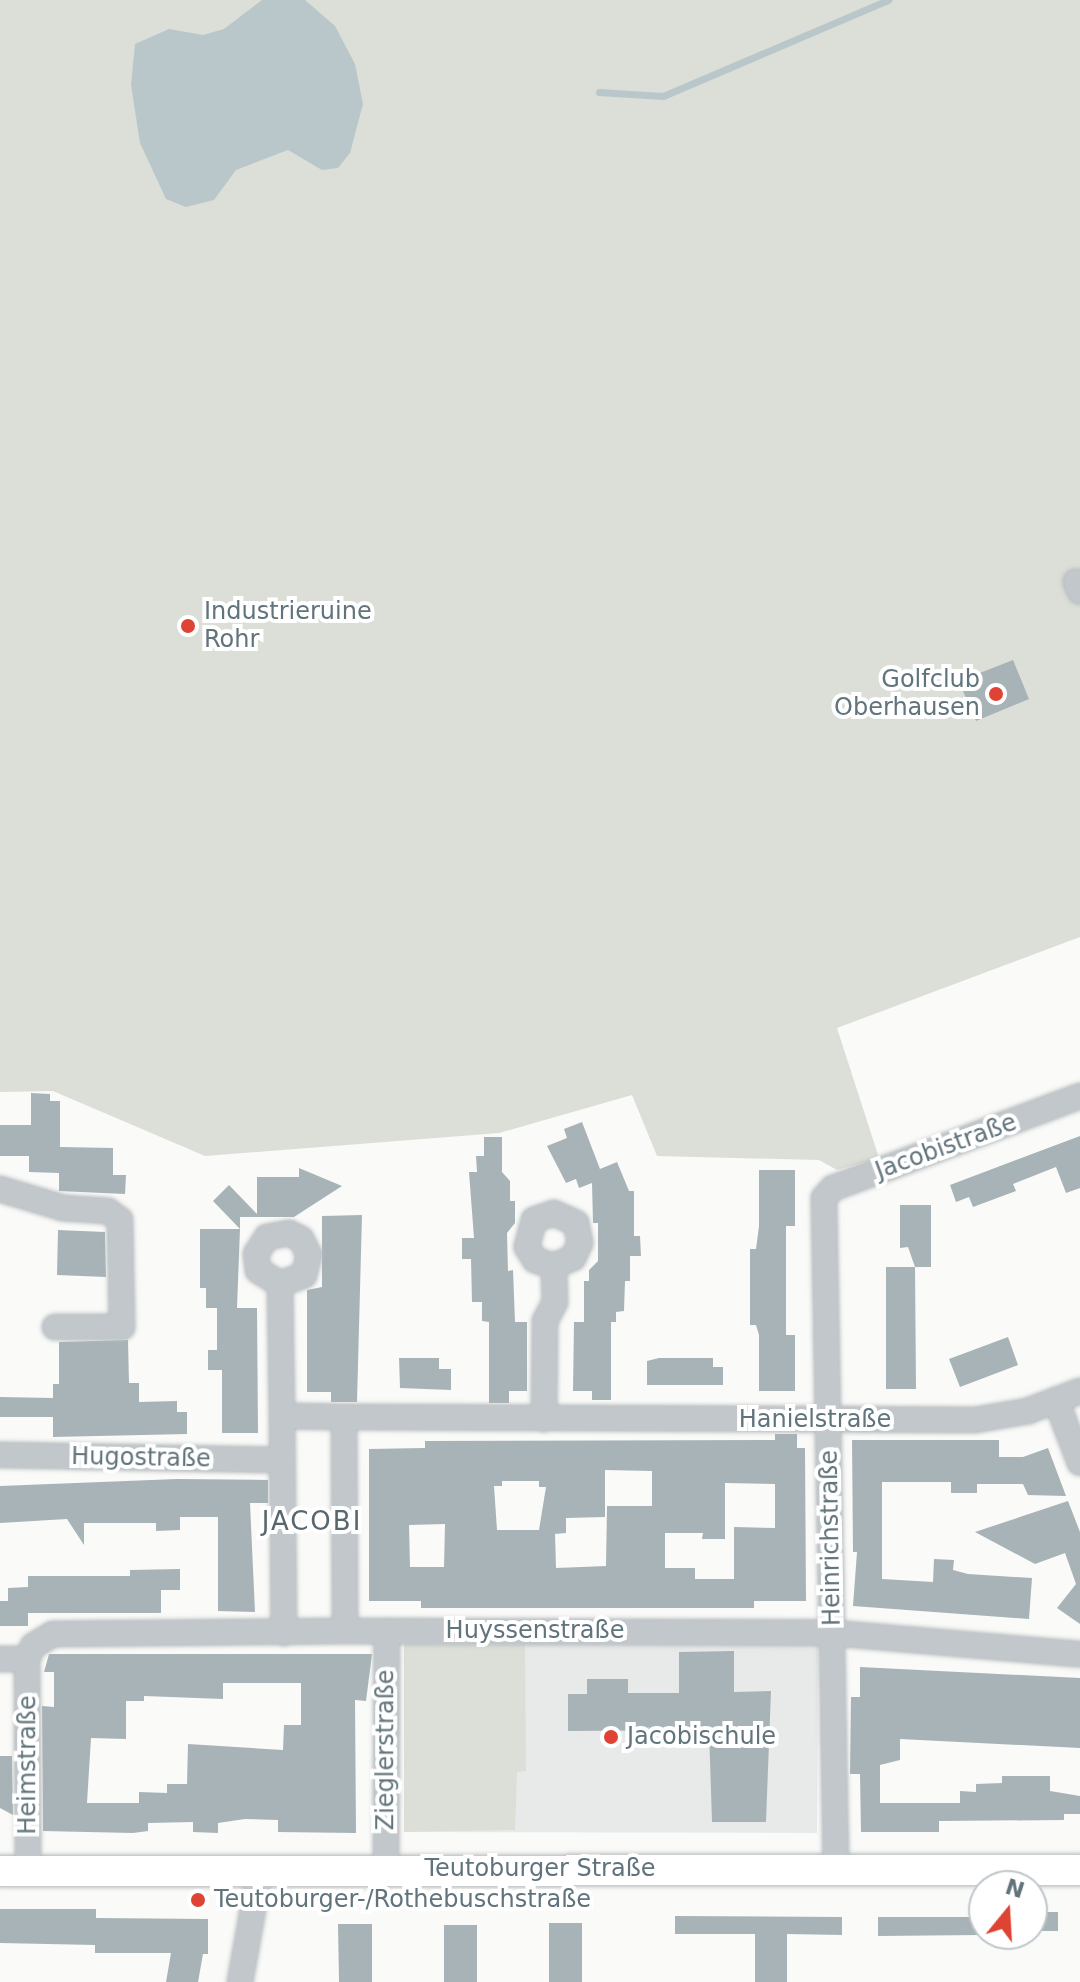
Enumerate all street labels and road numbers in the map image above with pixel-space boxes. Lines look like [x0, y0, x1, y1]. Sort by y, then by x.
street label: Jacobistraße [872, 1108, 1020, 1186]
street label: Hanielstraße [739, 1406, 891, 1434]
street label: Hugostraße [71, 1442, 211, 1474]
street label: Heinrichstraße [815, 1450, 847, 1626]
street label: Huyssenstraße [446, 1617, 624, 1645]
street label: Zieglerstraße [372, 1670, 400, 1830]
street label: Heimstraße [14, 1695, 42, 1835]
street label: Teutoburger Straße [424, 1855, 656, 1883]

